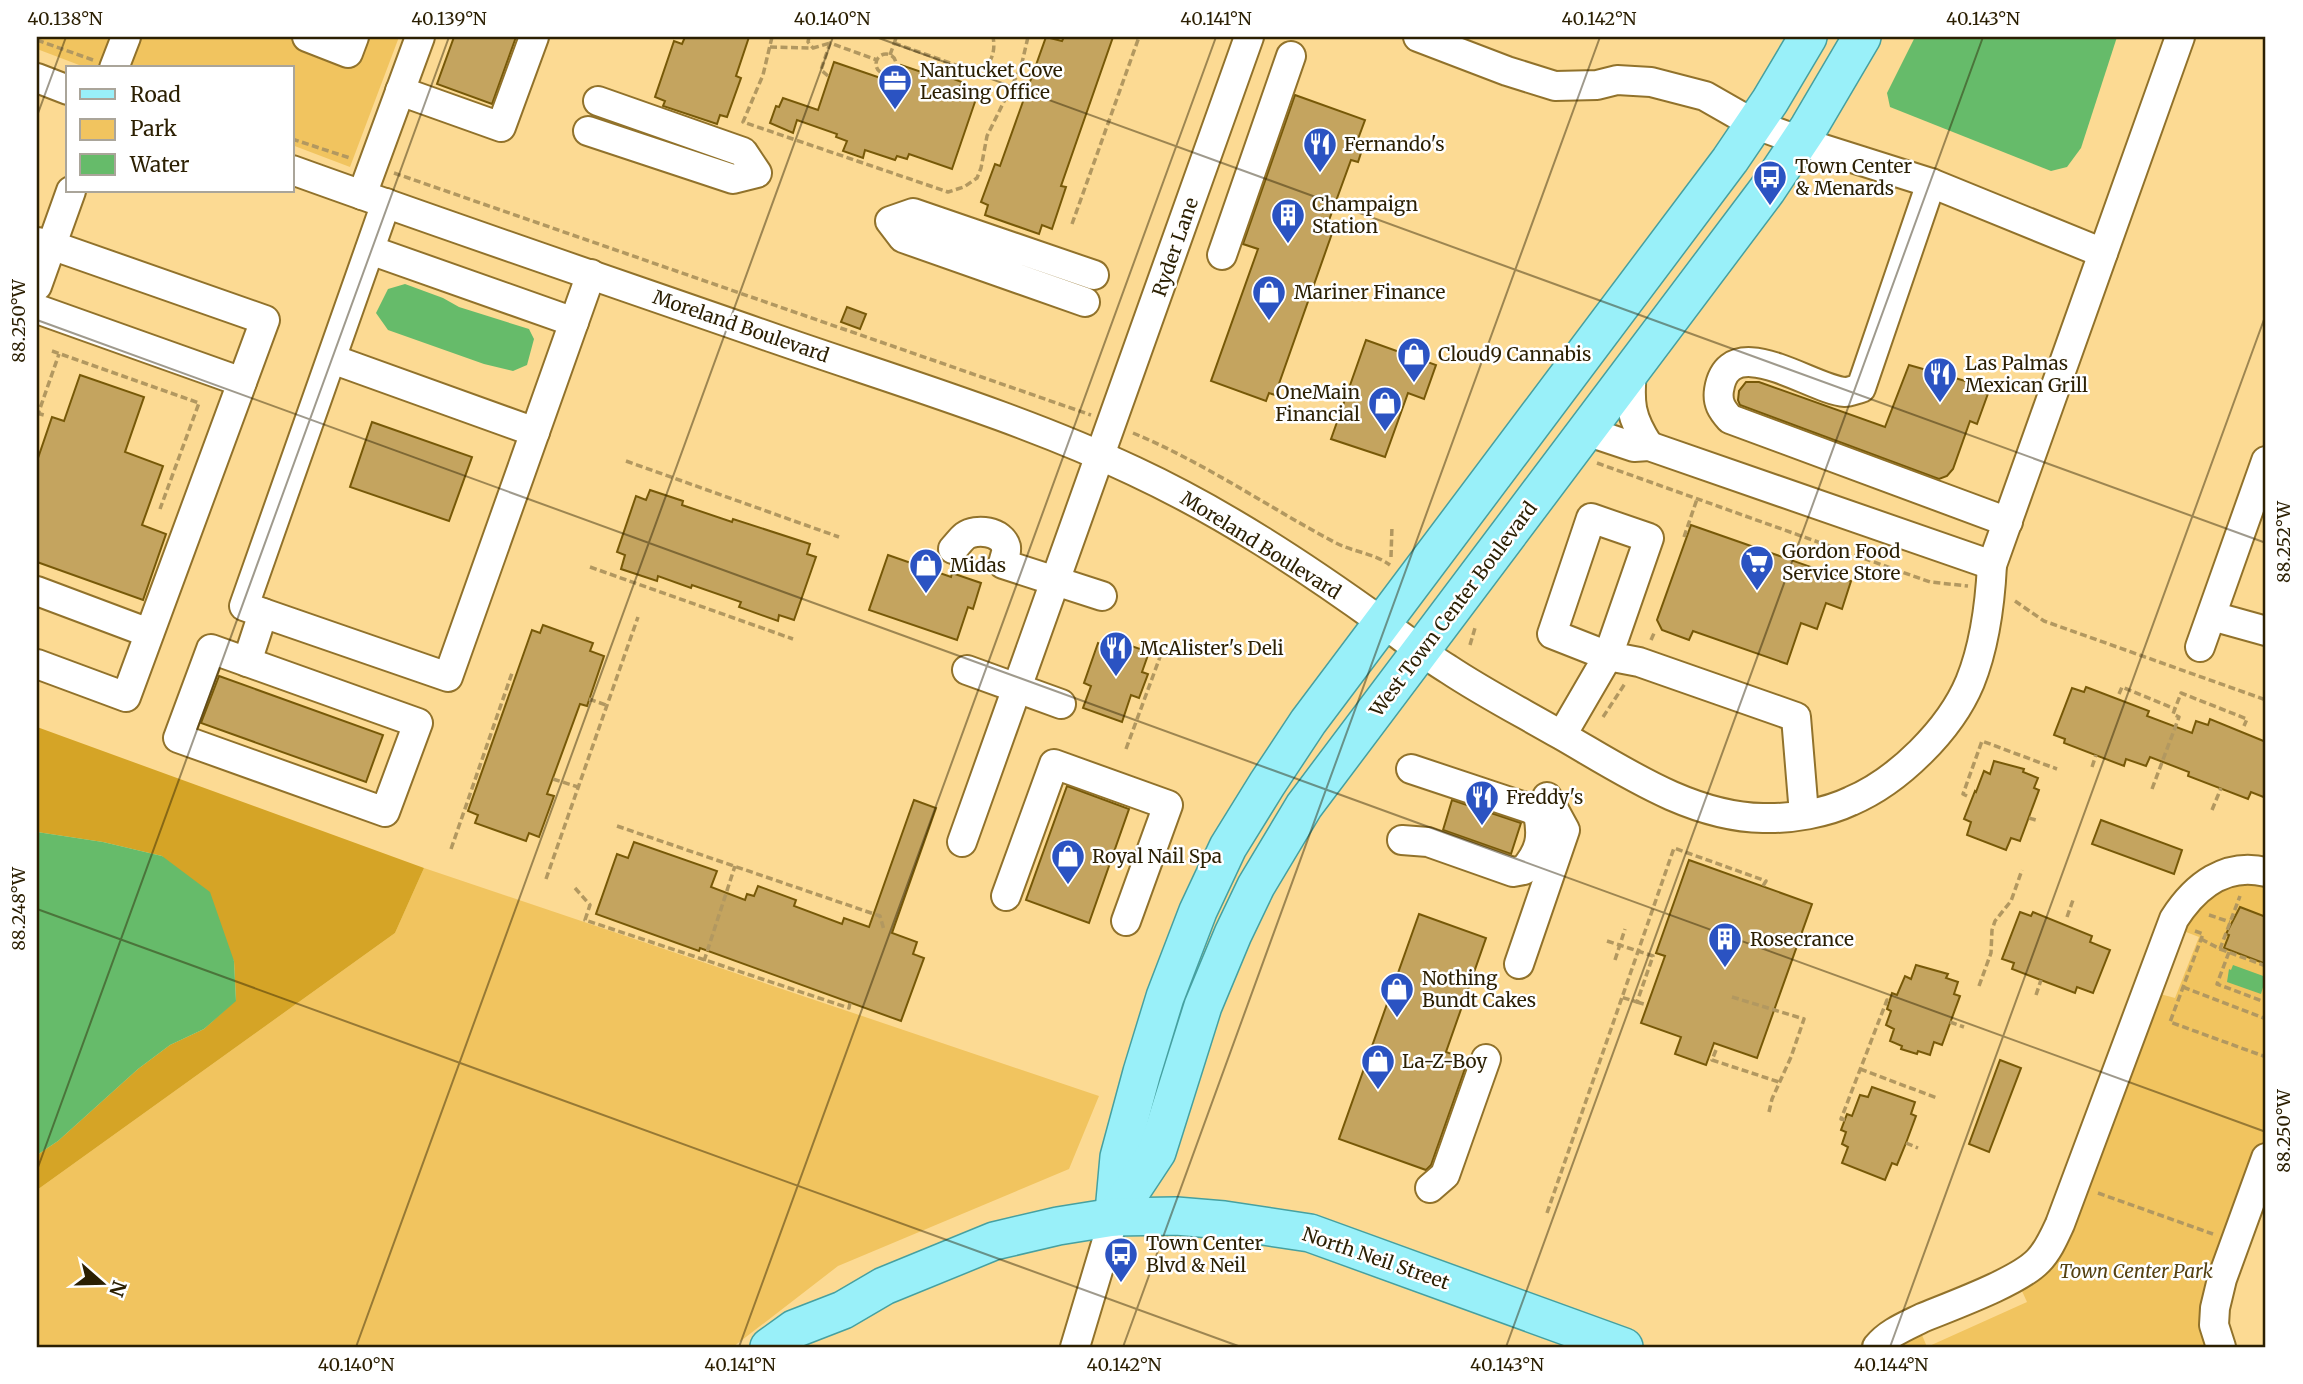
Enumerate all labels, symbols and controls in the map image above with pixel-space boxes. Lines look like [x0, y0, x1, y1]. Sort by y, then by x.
text: 40.138°N [27, 7, 103, 30]
text: 40.139°N [411, 7, 487, 30]
text: 40.140°N [794, 7, 870, 30]
text: 40.141°N [1180, 7, 1252, 30]
text: 40.142°N [1562, 7, 1637, 30]
text: 40.143°N [1946, 7, 2020, 30]
place label: Nantucket Cove Leasing Office [920, 58, 1063, 104]
office icon: Nantucket Cove Leasing Office [876, 62, 914, 111]
legend [66, 66, 294, 192]
text: Road [130, 81, 181, 108]
text: Park [130, 115, 177, 142]
restaurant icon: Fernando's [1301, 125, 1339, 174]
place label: Fernando's [1344, 132, 1445, 156]
text: Water [129, 151, 189, 178]
place label: Town Center & Menards [1795, 154, 1912, 200]
bus stop icon: Town Center & Menards [1751, 158, 1789, 207]
place label: Champaign Station [1312, 192, 1419, 238]
street label: Ryder Lane [1147, 194, 1203, 300]
building icon: Champaign Station [1269, 196, 1307, 245]
shop icon: Mariner Finance [1250, 273, 1288, 322]
text: 88.250°W [7, 278, 30, 363]
place label: Mariner Finance [1294, 280, 1446, 304]
street label: Moreland Boulevard [650, 285, 832, 367]
shop icon: Cloud9 Cannabis [1395, 335, 1433, 384]
place label: Cloud9 Cannabis [1438, 342, 1591, 366]
place label: Las Palmas Mexican Grill [1965, 351, 2088, 397]
restaurant icon: Las Palmas Mexican Grill [1921, 355, 1959, 404]
place label: OneMain Financial [1275, 380, 1360, 426]
shop icon: OneMain Financial [1366, 384, 1404, 433]
street label: Moreland Boulevard [1176, 486, 1346, 604]
street label: West Town Center Boulevard [1364, 497, 1542, 722]
text: 88.252°W [2272, 500, 2295, 583]
place label: Gordon Food Service Store [1782, 539, 1900, 585]
supermarket icon: Gordon Food Service Store [1738, 543, 1776, 592]
shop icon: Midas [907, 546, 945, 595]
place label: Midas [950, 553, 1006, 577]
restaurant icon: McAlister's Deli [1097, 629, 1135, 678]
place label: McAlister's Deli [1140, 636, 1284, 660]
restaurant icon: Freddy's [1463, 778, 1501, 827]
place label: Freddy's [1506, 785, 1583, 809]
shop icon: Royal Nail Spa [1049, 837, 1087, 886]
place label: Royal Nail Spa [1092, 844, 1222, 868]
text: 88.248°W [7, 866, 30, 951]
building icon: Rosecrance [1706, 920, 1744, 969]
place label: Rosecrance [1750, 927, 1854, 951]
place label: Nothing Bundt Cakes [1422, 966, 1536, 1012]
shop icon: Nothing Bundt Cakes [1378, 970, 1416, 1019]
shop icon: La-Z-Boy [1359, 1042, 1397, 1091]
place label: La-Z-Boy [1402, 1049, 1487, 1073]
text: 88.250°W [2272, 1088, 2295, 1173]
street label: North Neil Street [1299, 1222, 1453, 1295]
place label: Town Center Blvd & Neil [1146, 1231, 1263, 1277]
bus stop icon: Town Center Blvd & Neil [1102, 1235, 1140, 1284]
north arrow [66, 1248, 136, 1318]
park label: Town Center Park [2059, 1259, 2213, 1283]
text: N [104, 1278, 132, 1300]
text: 40.140°N [318, 1353, 394, 1376]
text: 40.141°N [704, 1353, 776, 1376]
text: 40.142°N [1087, 1353, 1162, 1376]
text: 40.143°N [1470, 1353, 1544, 1376]
text: 40.144°N [1854, 1353, 1928, 1376]

